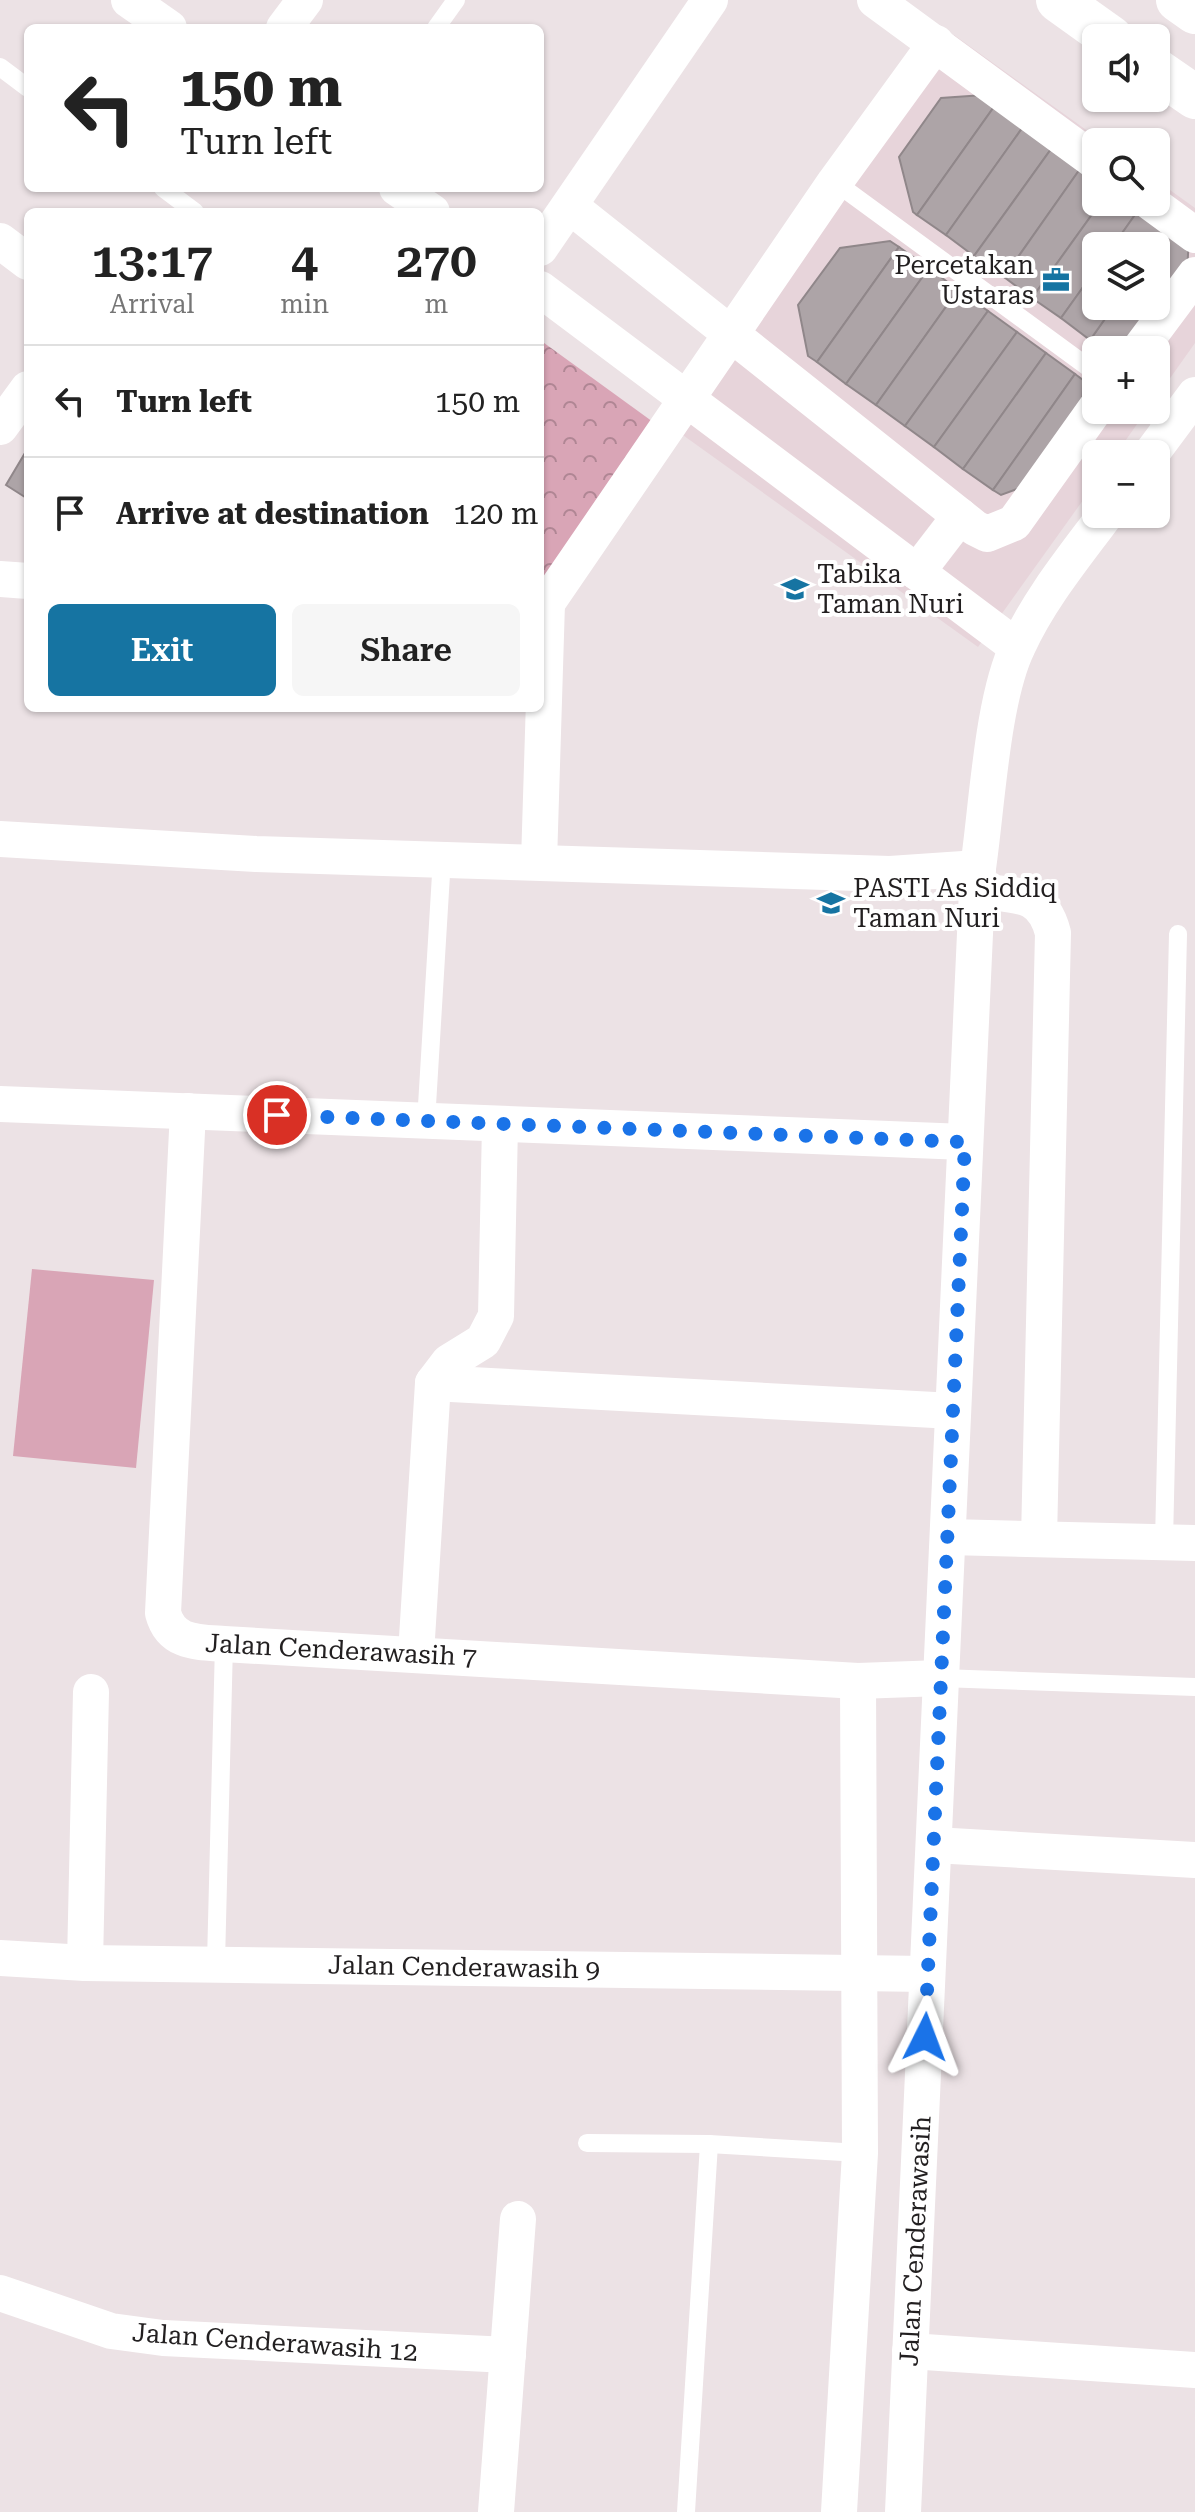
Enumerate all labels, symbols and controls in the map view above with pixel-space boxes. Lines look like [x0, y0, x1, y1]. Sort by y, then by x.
map controls [1082, 24, 1170, 528]
button: sound [1082, 24, 1170, 112]
text: 150 m [180, 54, 342, 120]
icon: left [48, 56, 152, 160]
text: Turn left [180, 121, 332, 163]
button: search [1082, 128, 1170, 216]
button: layers [1082, 232, 1170, 320]
text: 13:17 [91, 233, 213, 289]
text: 4 [291, 233, 318, 289]
text: 270 [396, 233, 477, 289]
place label: Percetakan Ustaras [894, 250, 1034, 310]
office icon: Percetakan Ustaras [1041, 265, 1071, 295]
text: Arrival [110, 289, 194, 319]
text: min [280, 289, 329, 319]
text: m [425, 289, 448, 319]
button: + [1082, 336, 1170, 424]
icon: left [48, 379, 92, 423]
text: Turn left [116, 384, 252, 419]
text: 150 m [435, 384, 520, 419]
button: − [1082, 440, 1170, 528]
icon: arrive [48, 491, 92, 535]
text: Arrive at destination [116, 496, 429, 531]
text: 120 m [453, 496, 538, 531]
place label: Tabika Taman Nuri [817, 559, 964, 619]
school or university icon: Tabika Taman Nuri [780, 574, 810, 604]
button: Exit [48, 604, 276, 696]
button: Share [292, 604, 520, 696]
place label: PASTI As Siddiq Taman Nuri [853, 873, 1057, 933]
school or university icon: PASTI As Siddiq Taman Nuri [816, 888, 846, 918]
pin [243, 1081, 311, 1149]
icon: arrive [255, 1093, 299, 1137]
street label: Jalan Cenderawasih 7 [204, 1628, 478, 1672]
street label: Jalan Cenderawasih 9 [328, 1950, 600, 1984]
position arrow [883, 1995, 967, 2079]
street label: Jalan Cenderawasih [893, 2115, 937, 2367]
street label: Jalan Cenderawasih 12 [131, 2317, 419, 2367]

